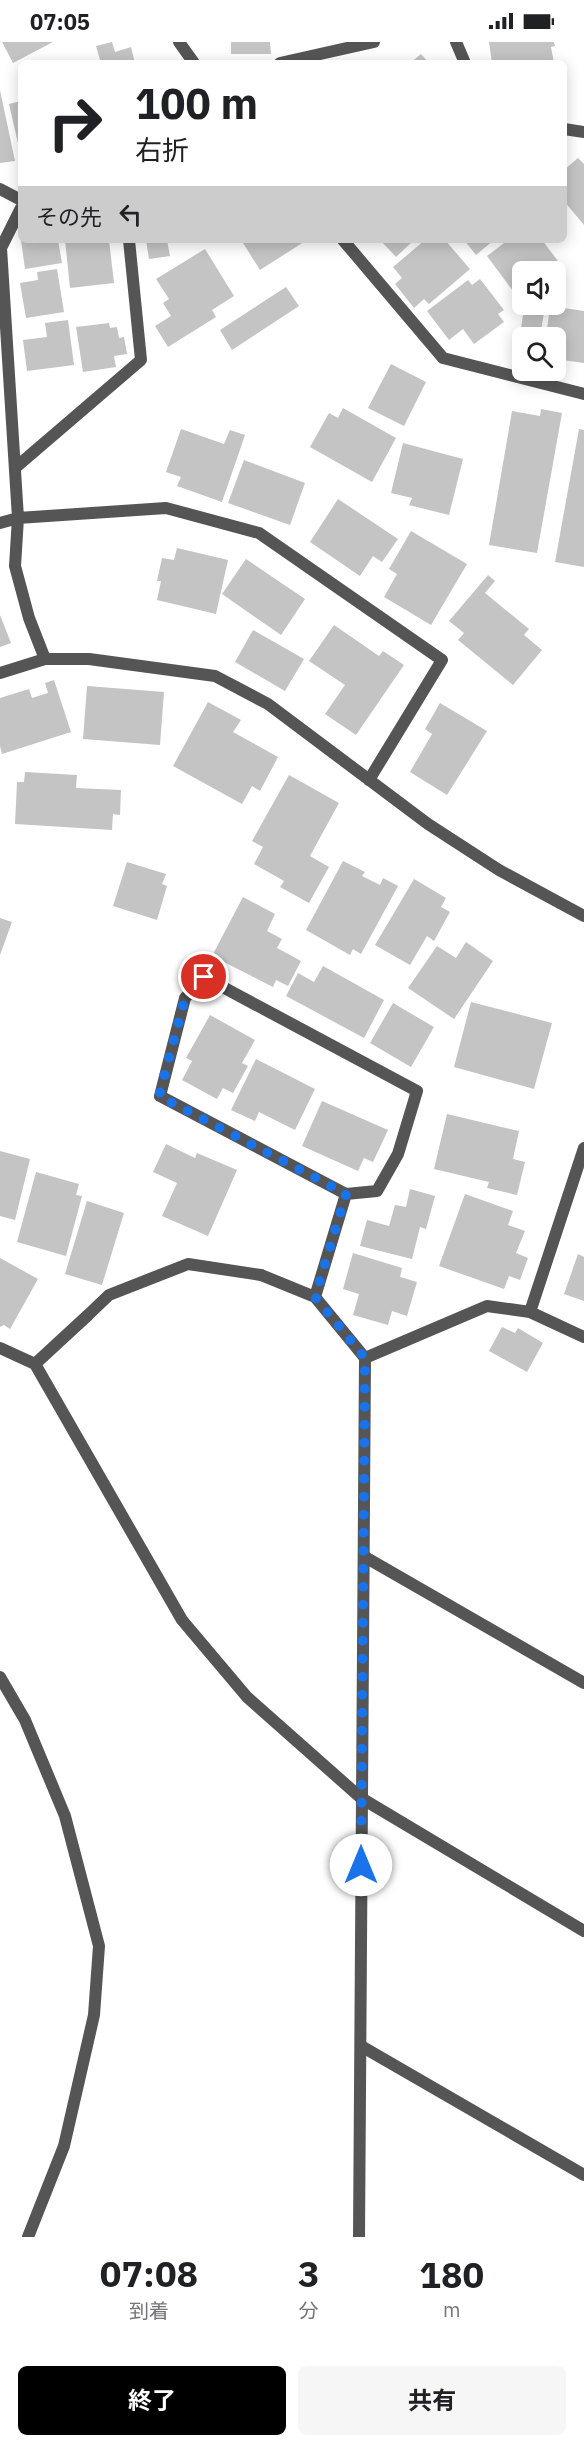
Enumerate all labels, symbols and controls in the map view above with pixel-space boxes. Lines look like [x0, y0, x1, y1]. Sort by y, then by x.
text: 07:05 [30, 7, 90, 36]
text: 100 m [135, 76, 258, 131]
icon: right [36, 84, 114, 162]
text: 右折 [135, 132, 189, 167]
icon: left [114, 198, 147, 231]
text: その先 [36, 202, 102, 231]
map controls [512, 261, 566, 381]
button: sound [512, 261, 566, 315]
button: search [512, 327, 566, 381]
pin [178, 951, 229, 1002]
icon: arrive [187, 960, 220, 993]
position arrow [329, 1833, 393, 1897]
text: 07:08 [100, 2250, 198, 2297]
text: 3 [298, 2250, 320, 2297]
text: 180 [419, 2251, 484, 2298]
text: m [443, 2296, 460, 2323]
text: 到着 [129, 2297, 169, 2324]
text: 分 [299, 2297, 319, 2324]
button: 終了 [18, 2366, 286, 2435]
button: 共有 [298, 2366, 566, 2435]

